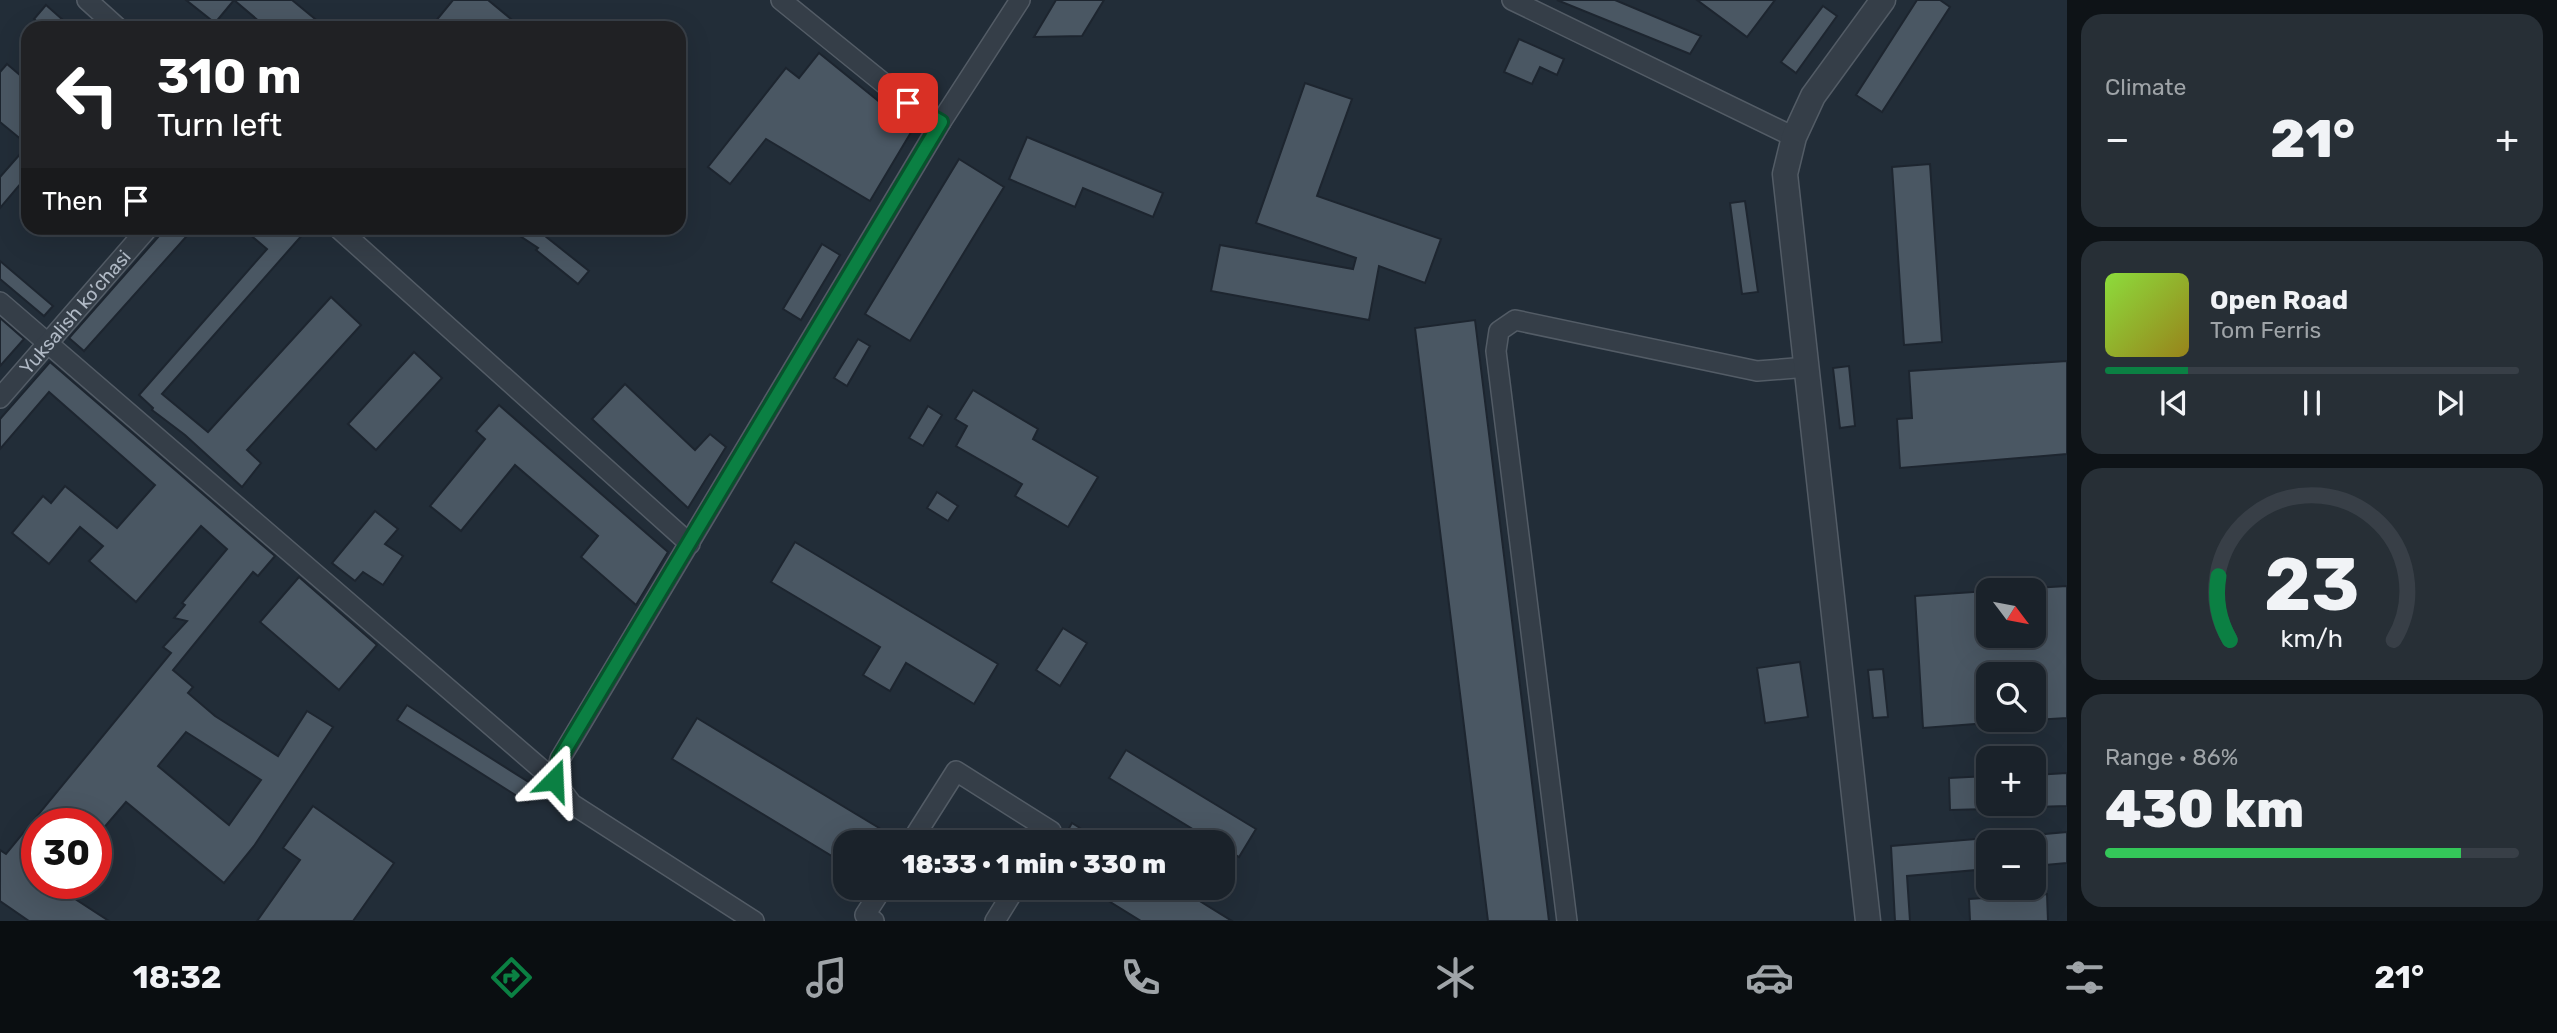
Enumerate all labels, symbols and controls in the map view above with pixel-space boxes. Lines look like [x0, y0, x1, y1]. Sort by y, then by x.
text: 310 m [157, 47, 302, 105]
icon: left [42, 49, 133, 140]
pin [878, 73, 938, 133]
text: Climate [2105, 73, 2186, 101]
icon: arrive [889, 84, 927, 122]
text: Turn left [157, 106, 282, 144]
text: 21° [2270, 108, 2355, 170]
text: − [2105, 116, 2130, 162]
text: + [2495, 116, 2519, 162]
icon: arrive [117, 182, 155, 220]
text: Then [42, 186, 103, 217]
street label: Yuksalish ko’chasi [15, 245, 136, 379]
text: Open Road [2210, 285, 2348, 316]
text: Tom Ferris [2210, 316, 2321, 344]
icon: previous [2155, 384, 2193, 422]
icon: pause [2293, 384, 2331, 422]
icon: next [2431, 384, 2469, 422]
text: 23 [2264, 542, 2360, 628]
north arrow [1976, 578, 2046, 648]
map controls [1976, 578, 2046, 900]
text: km/h [2281, 624, 2343, 653]
button: search [1976, 662, 2046, 732]
position arrow [517, 743, 591, 817]
text: Range · 86% [2105, 743, 2238, 771]
button: + [1976, 746, 2046, 816]
text: 430 km [2105, 778, 2304, 840]
speed limit sign: 30 [21, 808, 112, 899]
button: − [1976, 830, 2046, 900]
text: 18:33 · 1 min · 330 m [902, 849, 1166, 880]
icon: directions [487, 953, 536, 1002]
icon: music [802, 953, 851, 1002]
icon: phone [1116, 953, 1165, 1002]
icon: climate [1431, 953, 1480, 1002]
icon: car [1745, 953, 1794, 1002]
icon: filters [2060, 953, 2109, 1002]
text: 18:32 [133, 958, 222, 996]
text: 21° [2374, 958, 2424, 996]

